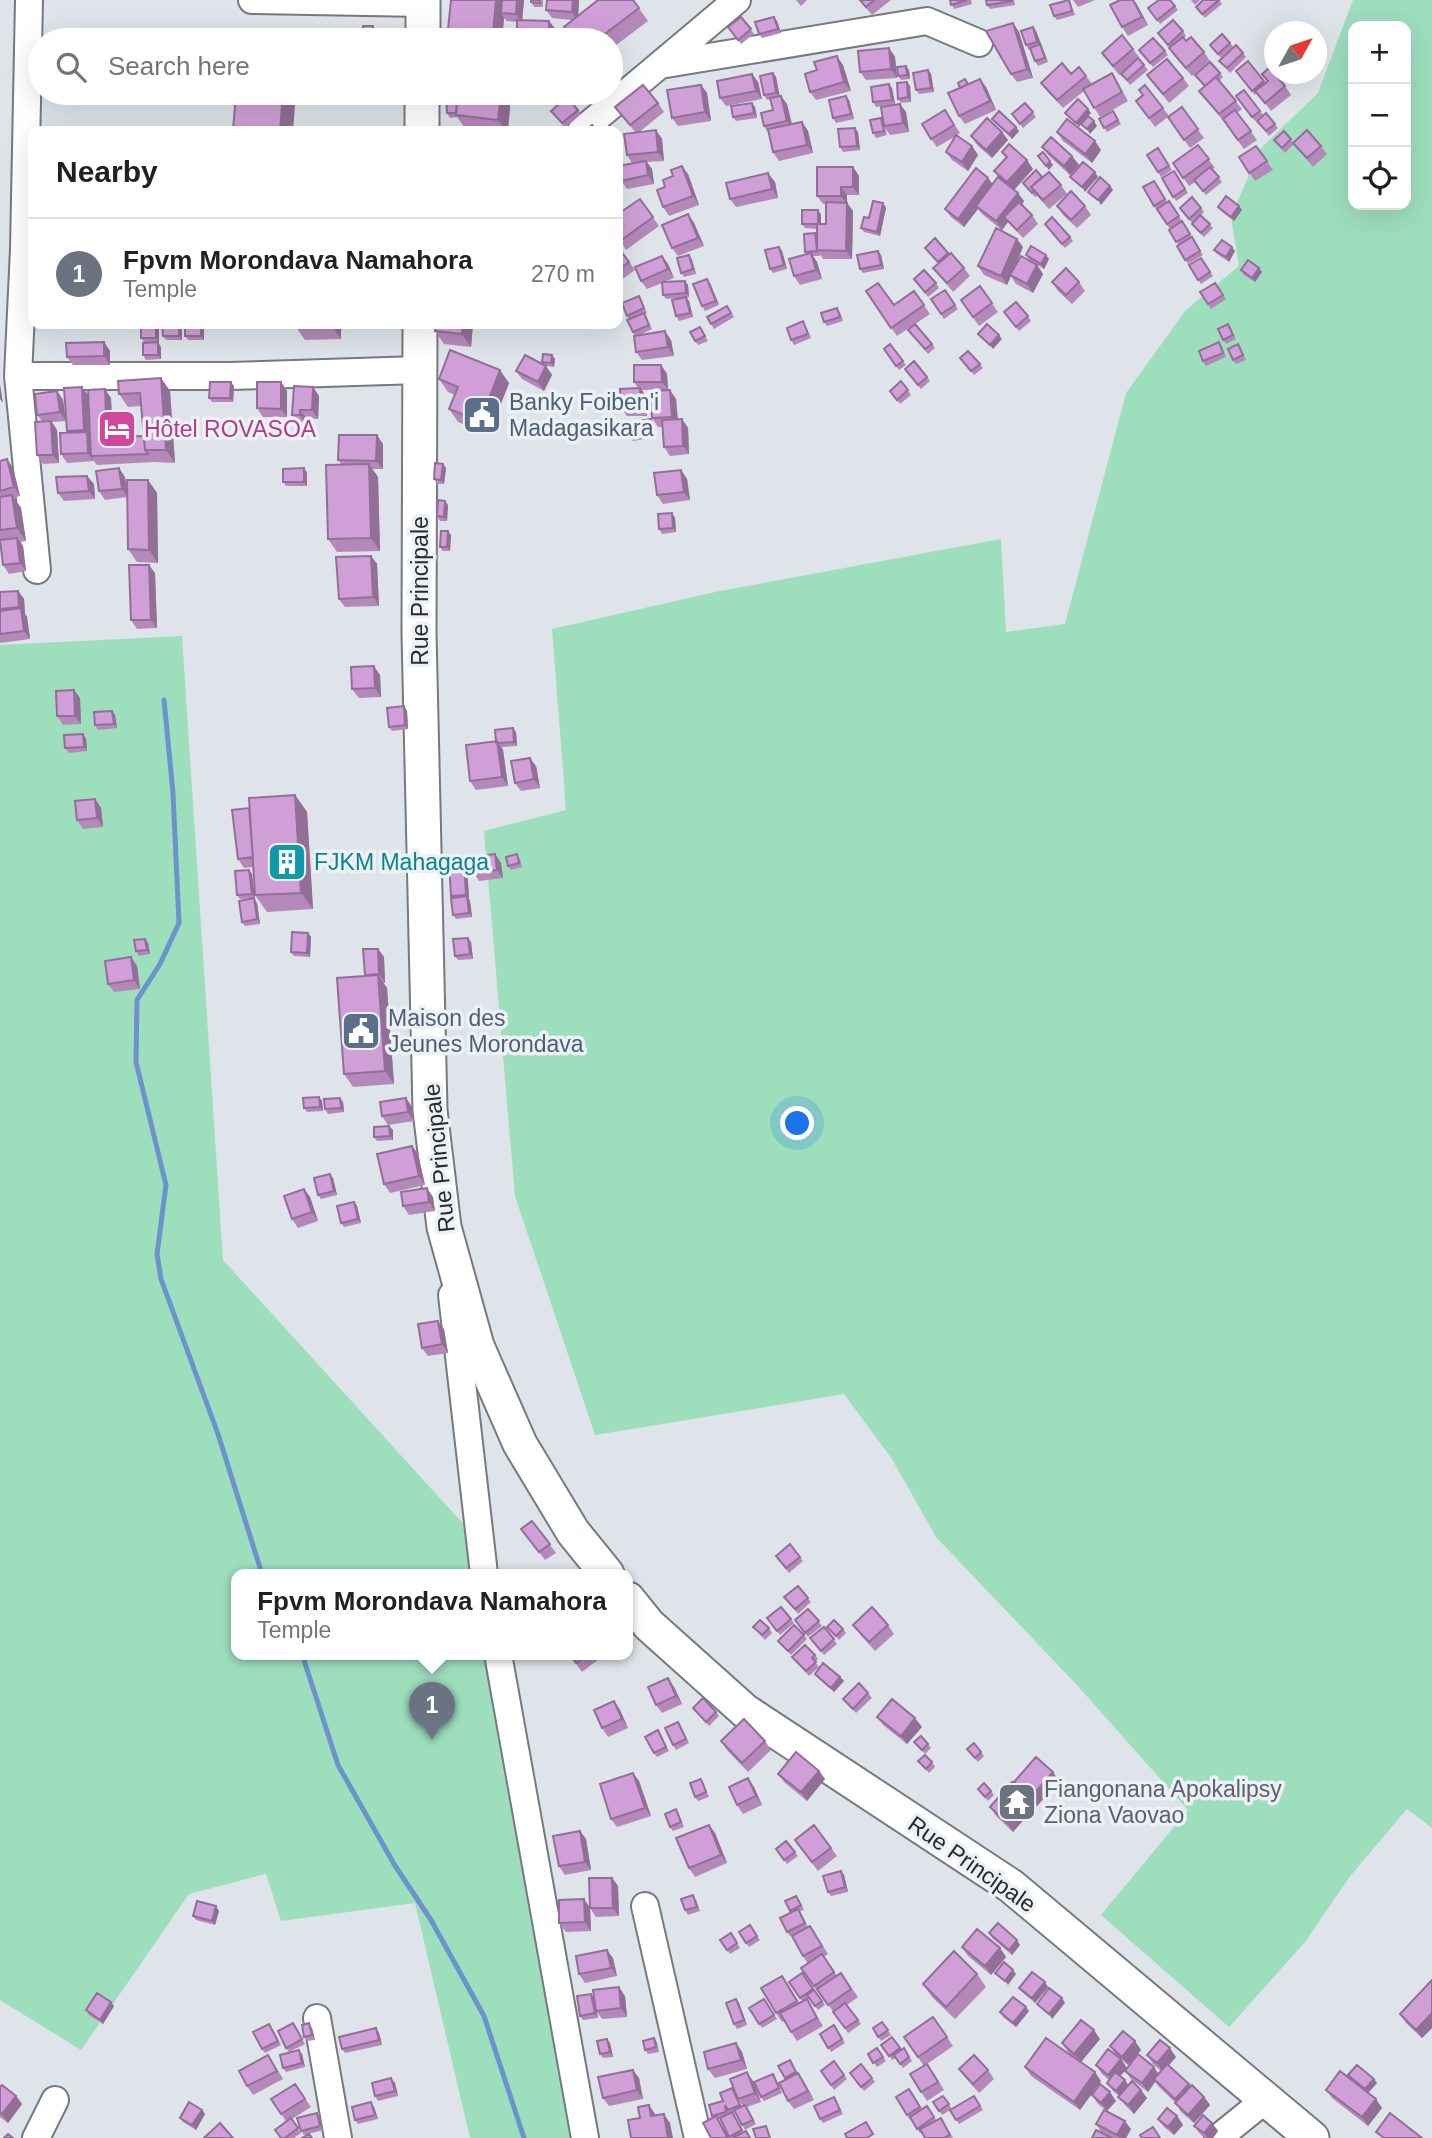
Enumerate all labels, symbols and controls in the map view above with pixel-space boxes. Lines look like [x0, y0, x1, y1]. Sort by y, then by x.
north arrow [1264, 21, 1327, 84]
map controls [1348, 21, 1411, 210]
button: + [1348, 21, 1411, 84]
search box [28, 28, 623, 105]
icon: search [52, 48, 90, 86]
text: Search here [108, 51, 250, 81]
button: − [1348, 84, 1411, 147]
button: locate [1348, 147, 1411, 210]
text: Nearby [56, 155, 158, 188]
text: Fpvm Morondava Namahora [123, 245, 473, 275]
text: 1 [73, 261, 85, 287]
text: 270 m [531, 261, 595, 287]
text: Temple [123, 276, 197, 302]
place label: Banky Foiben'i Madagasikara [509, 389, 659, 441]
public building icon: Banky Foiben'i Madagasikara [461, 394, 503, 436]
hotel icon: Hôtel ROVASOA [96, 408, 138, 450]
place label: Hôtel ROVASOA [144, 416, 317, 442]
street label: Rue Principale [407, 516, 433, 666]
building icon: FJKM Mahagaga [266, 841, 308, 883]
place label: FJKM Mahagaga [314, 849, 489, 875]
place label: Maison des Jeunes Morondava [388, 1005, 584, 1057]
public building icon: Maison des Jeunes Morondava [340, 1010, 382, 1052]
street label: Rue Principale [418, 1082, 460, 1234]
your location [780, 1106, 814, 1140]
popup [231, 1569, 633, 1660]
text: Fpvm Morondava Namahora [257, 1586, 607, 1616]
text: Temple [257, 1617, 331, 1643]
pin: 1 [409, 1682, 455, 1740]
place label: Fiangonana Apokalipsy Ziona Vaovao [1044, 1776, 1282, 1828]
temple icon: Fiangonana Apokalipsy Ziona Vaovao [996, 1781, 1038, 1823]
street label: Rue Principale [903, 1810, 1041, 1918]

